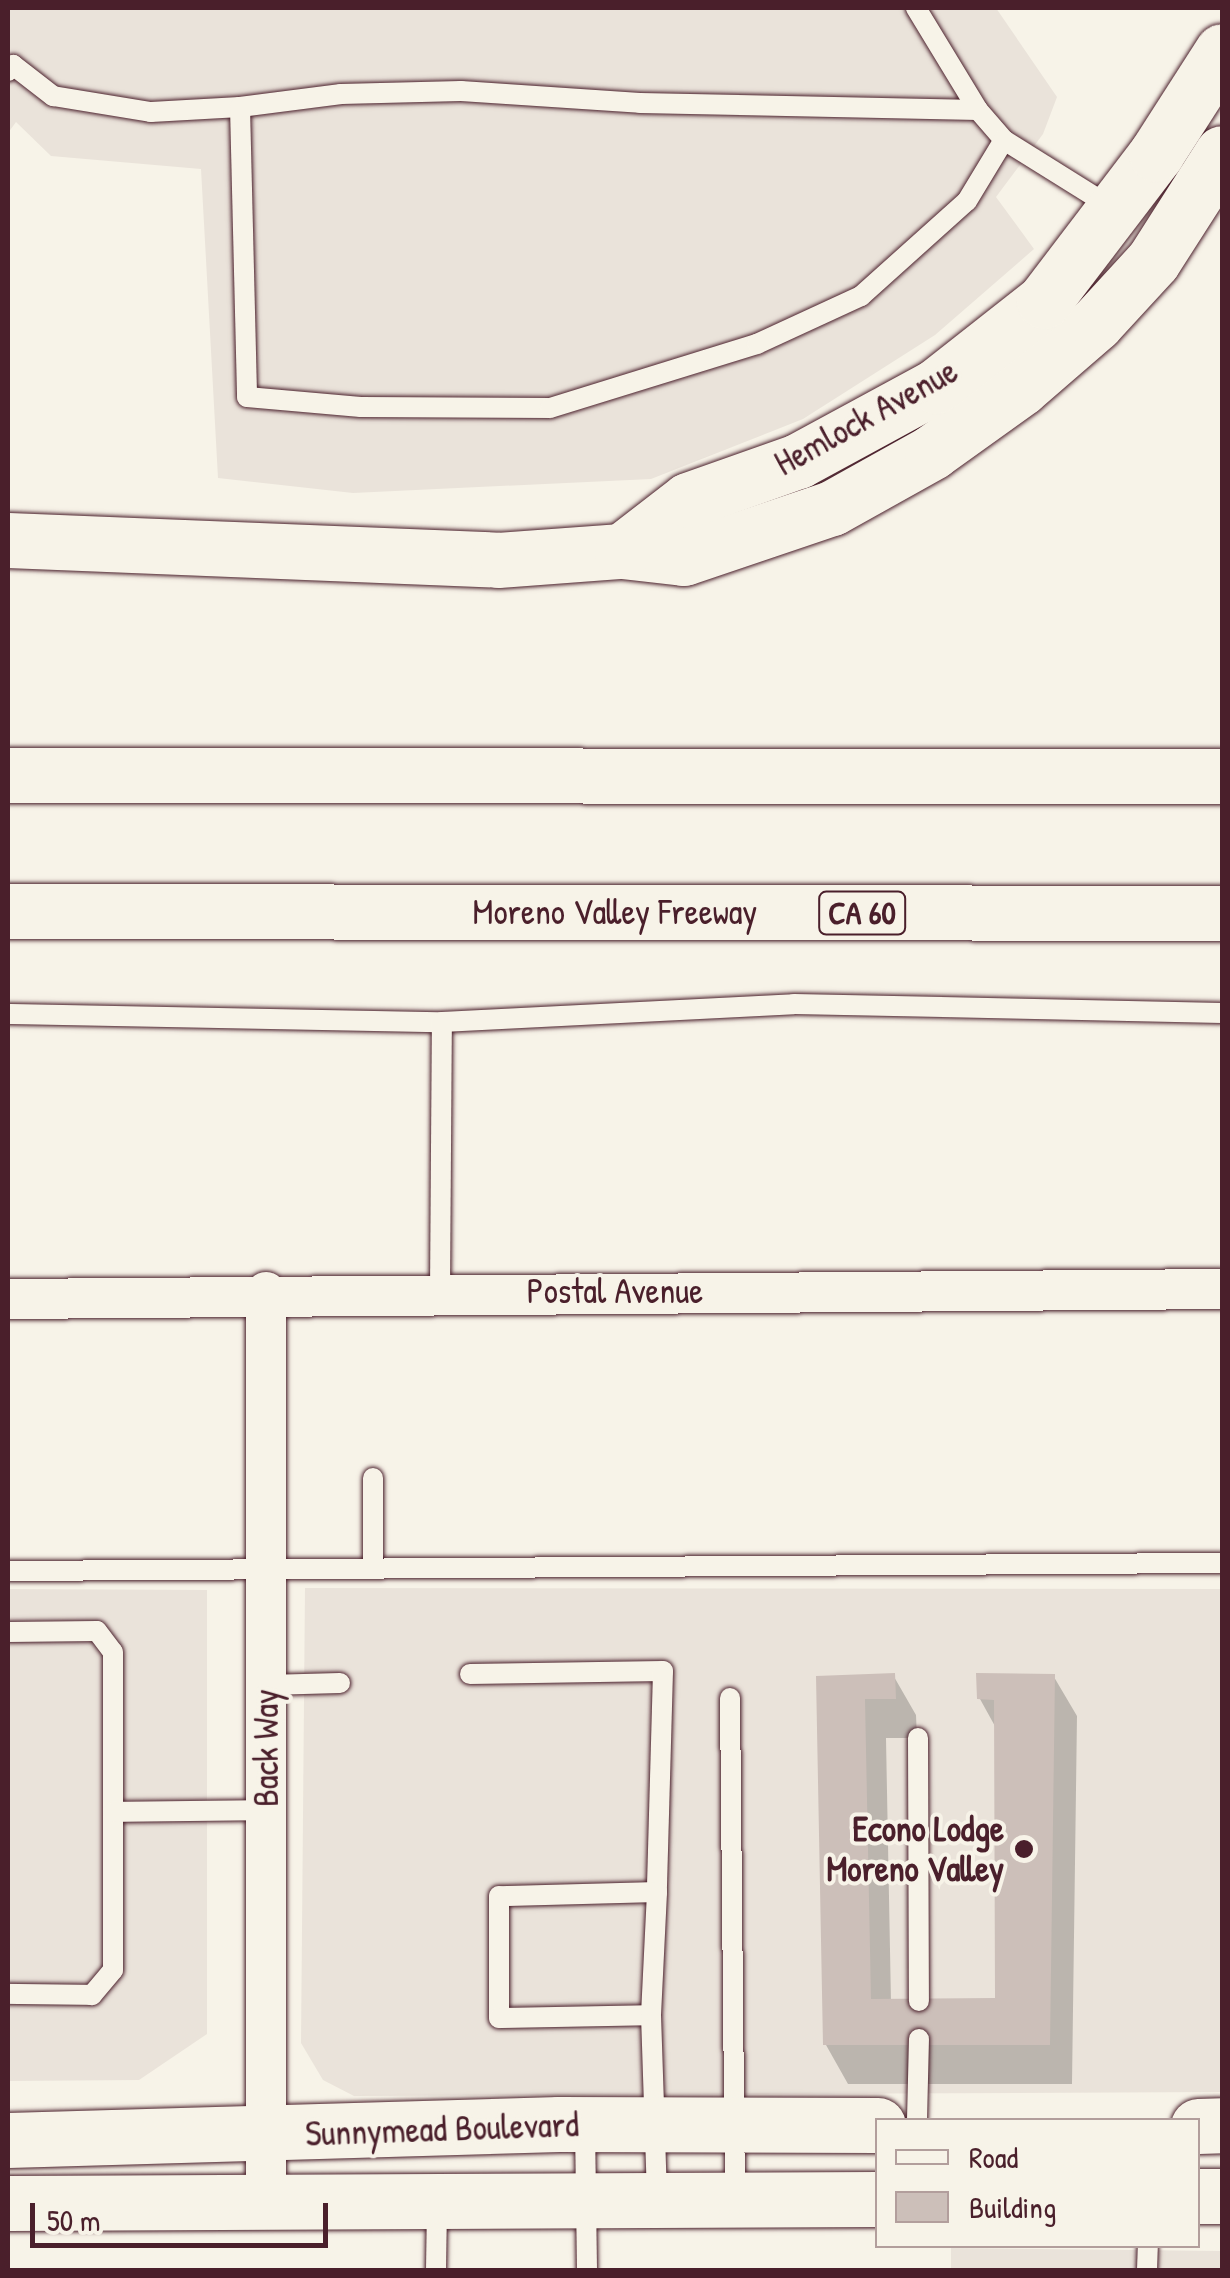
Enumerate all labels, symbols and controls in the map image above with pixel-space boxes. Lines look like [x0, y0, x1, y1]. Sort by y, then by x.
street label: Hemlock Avenue [767, 350, 965, 484]
road number: CA 60 [817, 886, 907, 940]
street label: Moreno Valley Freeway [473, 891, 757, 933]
street label: Postal Avenue [527, 1270, 703, 1312]
street label: Back Way [245, 1689, 287, 1807]
place label: Econo Lodge Moreno Valley [826, 1808, 1004, 1890]
marker: Econo Lodge Moreno Valley [1013, 1838, 1035, 1860]
street label: Sunnymead Boulevard [305, 2103, 579, 2155]
legend [875, 2118, 1200, 2248]
text: Road [969, 2137, 1018, 2177]
scale bar [35, 2183, 332, 2245]
text: Building [969, 2187, 1056, 2227]
text: 50 m [47, 2200, 100, 2240]

